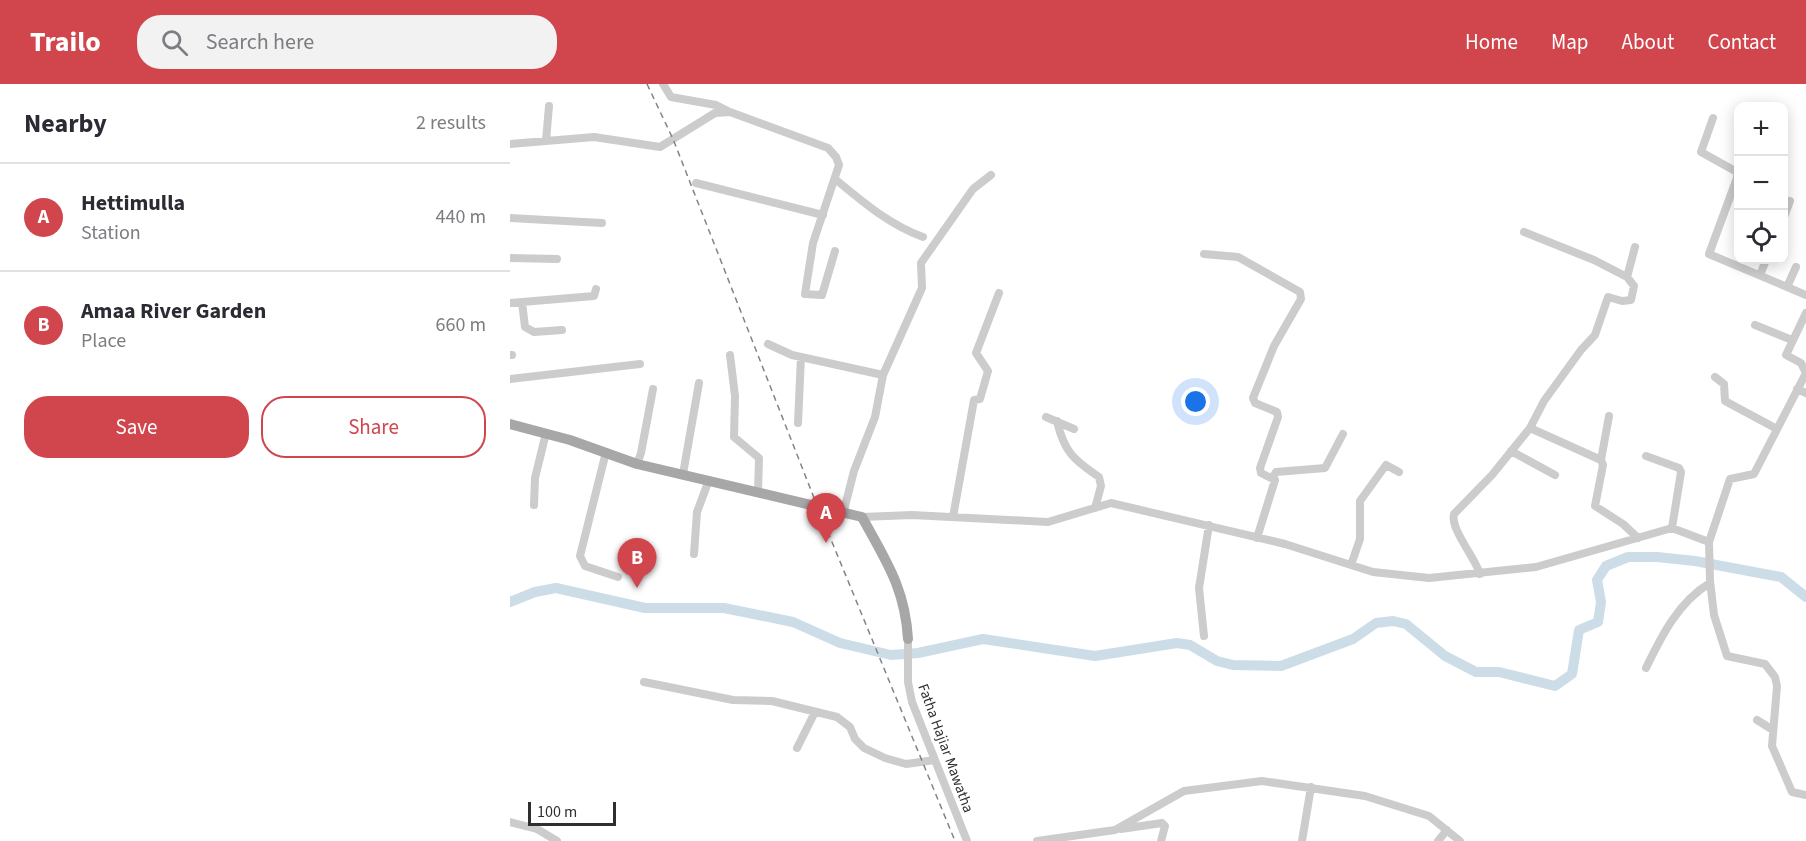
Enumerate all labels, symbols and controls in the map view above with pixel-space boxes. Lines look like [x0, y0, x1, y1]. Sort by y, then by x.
search box [137, 15, 557, 69]
text: Trailo [30, 22, 101, 62]
icon: search [158, 26, 191, 59]
text: Search here [206, 26, 314, 58]
text: Home [1465, 27, 1518, 57]
text: Map [1551, 27, 1589, 57]
text: About [1622, 27, 1674, 57]
text: Contact [1707, 27, 1776, 57]
map controls [1734, 102, 1788, 264]
button: + [1734, 102, 1788, 156]
text: Nearby [24, 105, 107, 142]
text: 2 results [416, 109, 486, 137]
button: − [1734, 156, 1788, 210]
text: Hettimulla [81, 187, 185, 219]
text: A [38, 203, 49, 231]
text: 440 m [436, 203, 486, 231]
button: locate [1734, 210, 1788, 264]
text: Station [81, 219, 141, 247]
text: Amaa River Garden [81, 295, 266, 327]
text: B [37, 311, 50, 339]
text: 660 m [436, 311, 486, 339]
text: Place [81, 327, 126, 355]
your location [1181, 387, 1210, 416]
button: Save [24, 396, 249, 458]
button: Share [261, 396, 486, 458]
pin: A [806, 494, 846, 543]
pin: B [618, 538, 656, 588]
street label: Fatha Hajiar Mawatha [912, 681, 979, 816]
scale bar [528, 799, 616, 826]
text: 100 m [537, 801, 577, 823]

